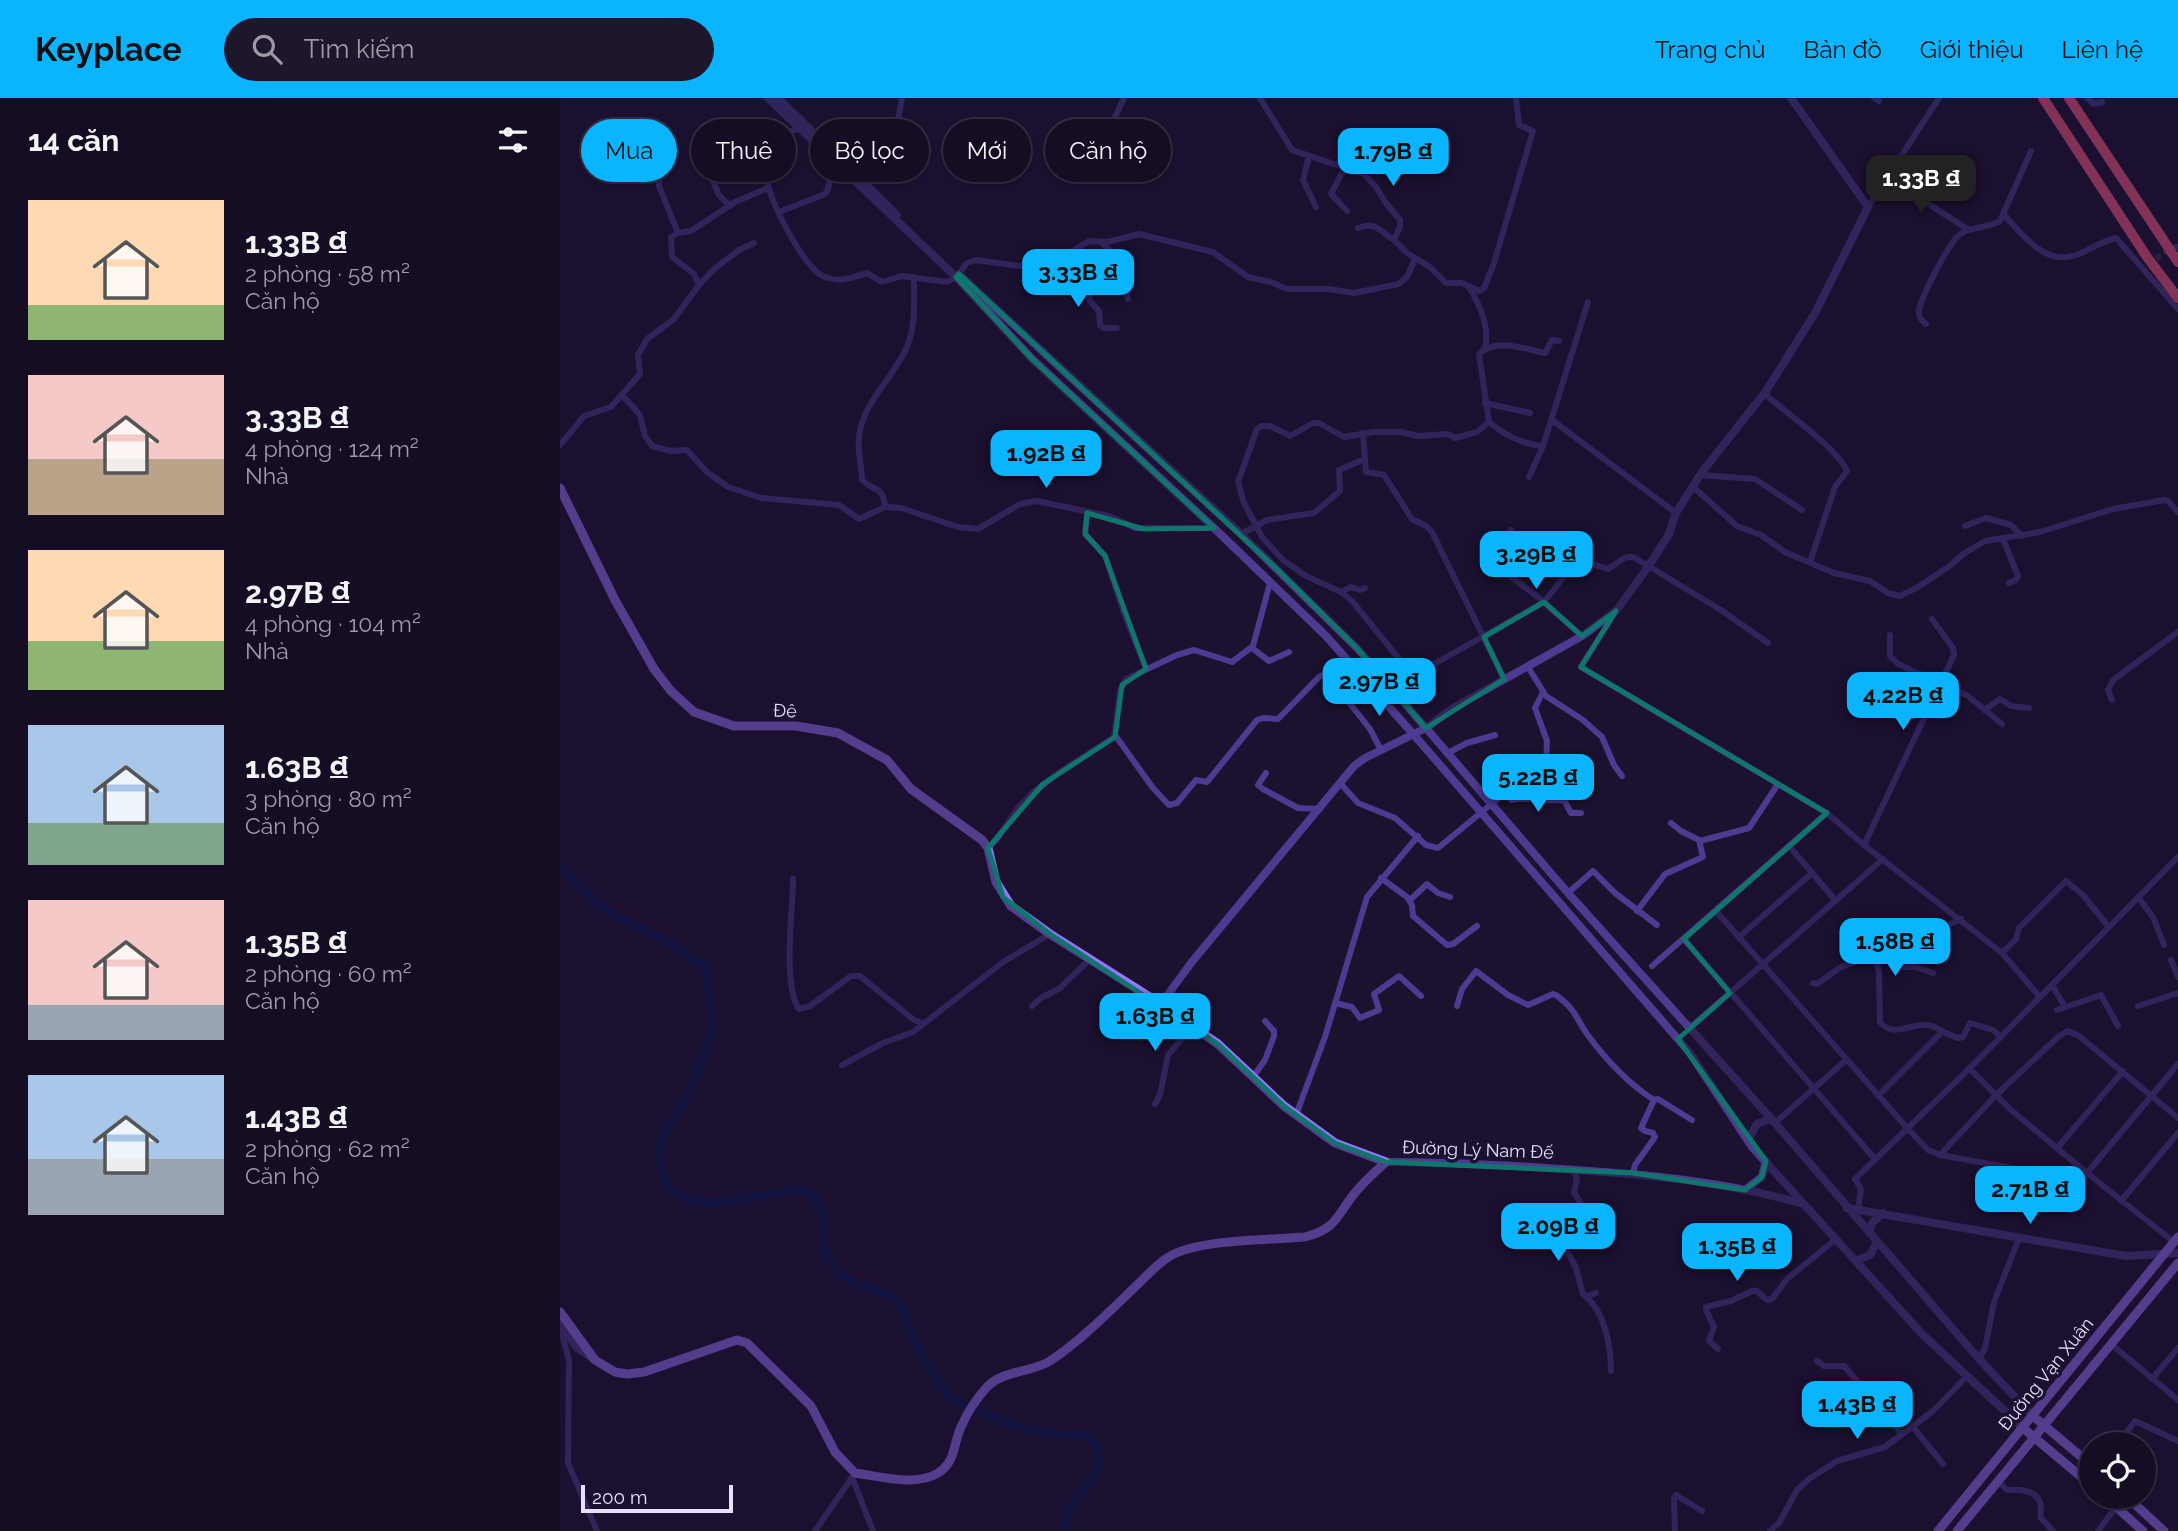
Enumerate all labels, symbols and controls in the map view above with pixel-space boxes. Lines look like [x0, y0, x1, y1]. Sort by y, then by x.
search box [224, 18, 714, 81]
text: Keyplace [35, 30, 182, 69]
icon: search [248, 30, 286, 68]
text: Tìm kiếm [304, 34, 415, 64]
text: Trang chủ [1655, 35, 1765, 64]
text: Bản đồ [1803, 35, 1882, 64]
text: Giới thiệu [1920, 35, 2023, 64]
text: Liên hệ [2061, 35, 2143, 64]
chip: Mua [581, 119, 677, 182]
chip: Thuê [691, 119, 796, 182]
chip: Bộ lọc [810, 119, 929, 182]
chip: Mới [943, 119, 1031, 182]
chip: Căn hộ [1045, 119, 1171, 182]
icon: filters [494, 121, 532, 159]
text: 14 căn [28, 123, 119, 158]
pin: 1.79B ₫ [1328, 129, 1458, 188]
text: 1.79B ₫ [1354, 137, 1432, 164]
pin: 1.33B ₫ [1856, 156, 1986, 215]
text: 1.33B ₫ [1882, 164, 1960, 191]
text: 1.33B ₫ [245, 225, 347, 260]
icon: home [84, 228, 168, 312]
pin: 3.33B ₫ [1013, 250, 1143, 309]
text: 3.33B ₫ [1038, 258, 1118, 285]
text: 2 phòng · 58 m² [245, 260, 410, 287]
text: Căn hộ [245, 287, 320, 314]
text: 3.33B ₫ [245, 400, 349, 435]
icon: home [84, 403, 168, 487]
pin: 1.92B ₫ [981, 430, 1111, 490]
text: 4 phòng · 124 m² [245, 435, 419, 462]
text: 1.92B ₫ [1006, 439, 1086, 466]
text: Nhà [245, 462, 289, 489]
pin: 3.29B ₫ [1471, 532, 1601, 591]
text: 3.29B ₫ [1496, 540, 1576, 567]
text: 2.97B ₫ [245, 575, 350, 610]
icon: home [84, 578, 168, 662]
text: 4 phòng · 104 m² [245, 610, 421, 637]
text: Nhà [245, 637, 289, 664]
pin: 2.97B ₫ [1314, 658, 1444, 718]
text: 2.97B ₫ [1339, 667, 1419, 694]
pin: 4.22B ₫ [1838, 672, 1968, 732]
text: 4.22B ₫ [1863, 681, 1943, 708]
street label: Đê [773, 700, 798, 721]
text: 1.63B ₫ [245, 750, 348, 785]
icon: home [84, 753, 168, 837]
pin: 5.22B ₫ [1473, 754, 1603, 814]
text: 5.22B ₫ [1498, 763, 1578, 790]
text: 3 phòng · 80 m² [245, 785, 412, 812]
text: Căn hộ [245, 812, 320, 839]
pin: 1.58B ₫ [1830, 918, 1960, 978]
text: 1.35B ₫ [245, 925, 347, 960]
text: 1.58B ₫ [1855, 927, 1935, 954]
icon: home [84, 928, 168, 1012]
text: 2 phòng · 60 m² [245, 960, 412, 987]
text: Căn hộ [245, 987, 320, 1014]
pin: 1.63B ₫ [1090, 993, 1220, 1053]
text: 1.63B ₫ [1115, 1002, 1195, 1029]
text: 1.43B ₫ [245, 1100, 347, 1135]
icon: home [84, 1103, 168, 1187]
text: 2 phòng · 62 m² [245, 1135, 410, 1162]
street label: Đường Lý Nam Đế [1402, 1136, 1555, 1163]
text: Căn hộ [245, 1162, 320, 1189]
pin: 2.71B ₫ [1965, 1166, 2095, 1226]
text: 2.71B ₫ [1991, 1175, 2069, 1202]
pin: 2.09B ₫ [1493, 1204, 1623, 1263]
text: 2.09B ₫ [1517, 1212, 1599, 1239]
pin: 1.35B ₫ [1672, 1224, 1802, 1283]
text: 1.35B ₫ [1698, 1232, 1776, 1259]
street label: Đường Vạn Xuân [1994, 1313, 2097, 1434]
pin: 1.43B ₫ [1792, 1382, 1922, 1441]
text: 1.43B ₫ [1818, 1390, 1896, 1417]
map controls [2079, 1432, 2156, 1509]
button: locate [2079, 1432, 2156, 1509]
scale bar [581, 1482, 733, 1514]
text: 200 m [592, 1486, 647, 1508]

